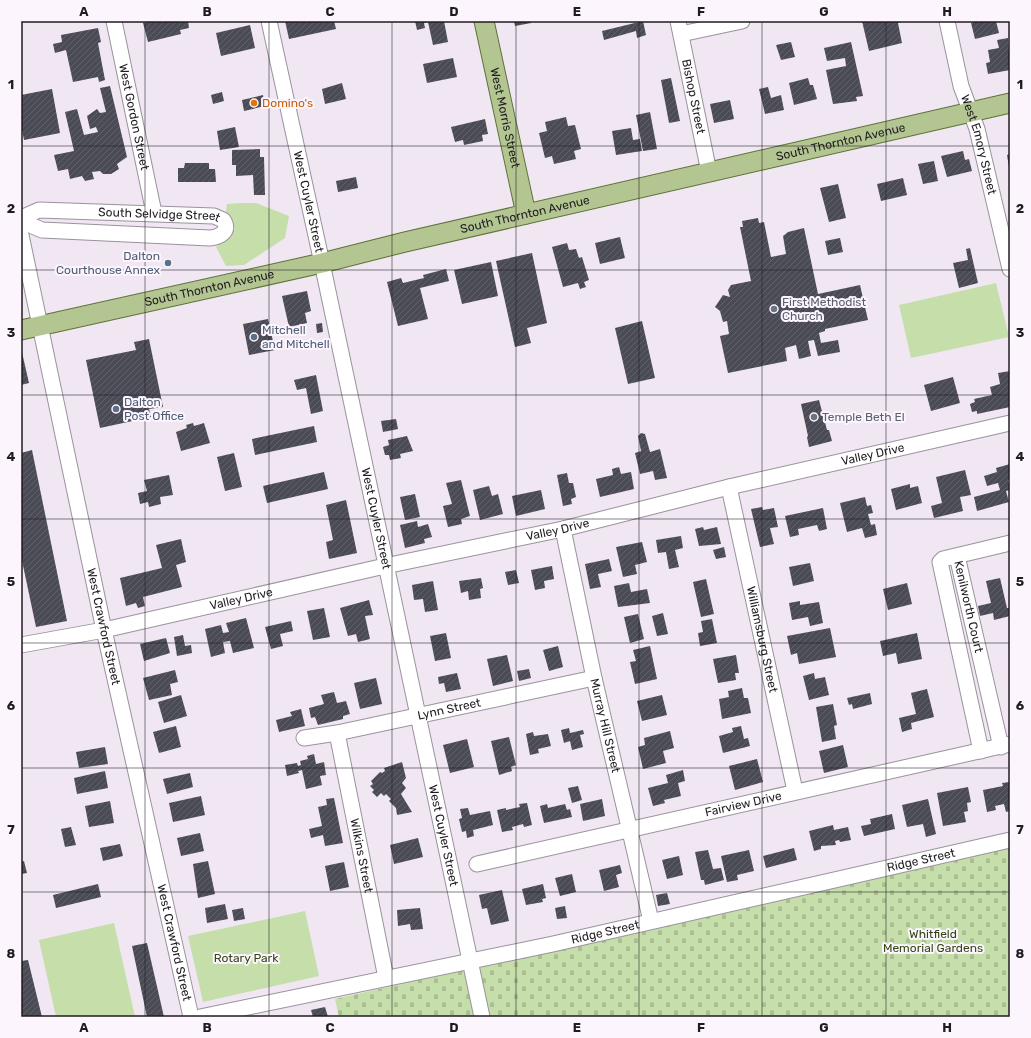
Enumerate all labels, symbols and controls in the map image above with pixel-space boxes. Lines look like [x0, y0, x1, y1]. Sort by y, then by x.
text: A [79, 4, 89, 19]
text: B [202, 4, 212, 19]
text: C [325, 4, 335, 19]
text: D [449, 4, 459, 19]
text: E [573, 4, 581, 19]
text: F [697, 4, 705, 19]
text: G [819, 4, 829, 19]
text: H [942, 4, 952, 19]
street label: Bishop Street [679, 58, 708, 135]
street label: West Gordon Street [116, 62, 152, 172]
street label: West Morris Street [487, 66, 523, 169]
text: 1 [8, 77, 14, 92]
text: 1 [1017, 77, 1023, 92]
street label: West Emory Street [958, 93, 999, 196]
place label: Domino's [262, 96, 313, 110]
marker: Domino's [249, 98, 259, 108]
street label: South Thornton Avenue [775, 120, 907, 164]
street label: West Cuyler Street [291, 150, 327, 254]
street label: South Thornton Avenue [459, 193, 591, 236]
text: 2 [7, 201, 15, 216]
text: 2 [1016, 201, 1024, 216]
street label: South Selvidge Street [98, 205, 223, 225]
place label: Dalton Courthouse Annex [56, 249, 161, 277]
marker: Dalton Courthouse Annex [163, 258, 173, 268]
street label: South Thornton Avenue [143, 267, 276, 309]
place label: First Methodist Church [782, 295, 866, 323]
marker: First Methodist Church [769, 304, 779, 314]
place label: Mitchell and Mitchell [262, 323, 330, 351]
text: 3 [7, 325, 16, 340]
text: 3 [1016, 325, 1025, 340]
marker: Mitchell and Mitchell [249, 332, 259, 342]
place label: Dalton Post Office [124, 395, 184, 423]
marker: Dalton Post Office [111, 404, 121, 414]
place label: Temple Beth El [822, 410, 905, 424]
marker: Temple Beth El [809, 412, 819, 422]
street label: Valley Drive [840, 440, 906, 468]
text: 4 [7, 449, 16, 464]
text: 4 [1016, 449, 1025, 464]
street label: West Cuyler Street [359, 467, 394, 571]
street label: Valley Drive [525, 516, 591, 543]
street label: Kenilworth Court [951, 559, 986, 654]
street label: West Crawford Street [84, 567, 123, 686]
text: 5 [7, 574, 15, 589]
text: 5 [1016, 574, 1024, 589]
street label: Valley Drive [208, 585, 274, 613]
street label: Williamsburg Street [744, 585, 780, 694]
street label: Murray Hill Street [587, 677, 623, 774]
street label: Lynn Street [416, 695, 482, 723]
text: 6 [7, 698, 16, 713]
text: 6 [1016, 698, 1025, 713]
street label: West Cuyler Street [426, 783, 461, 888]
street label: Fairview Drive [704, 789, 783, 819]
street label: Wilkins Street [347, 817, 376, 894]
text: 7 [7, 822, 15, 837]
text: 7 [1016, 822, 1024, 837]
street label: Ridge Street [886, 846, 957, 875]
street label: West Crawford Street [154, 883, 194, 1003]
street label: Ridge Street [570, 918, 641, 947]
park label: Whitfield Memorial Gardens [883, 927, 983, 955]
text: 8 [7, 946, 16, 961]
text: 8 [1016, 946, 1025, 961]
park label: Rotary Park [214, 951, 279, 965]
text: A [79, 1020, 89, 1035]
text: B [202, 1020, 212, 1035]
text: C [325, 1020, 335, 1035]
text: D [449, 1020, 459, 1035]
text: E [573, 1020, 581, 1035]
text: F [697, 1020, 705, 1035]
text: G [819, 1020, 829, 1035]
text: H [942, 1020, 952, 1035]

